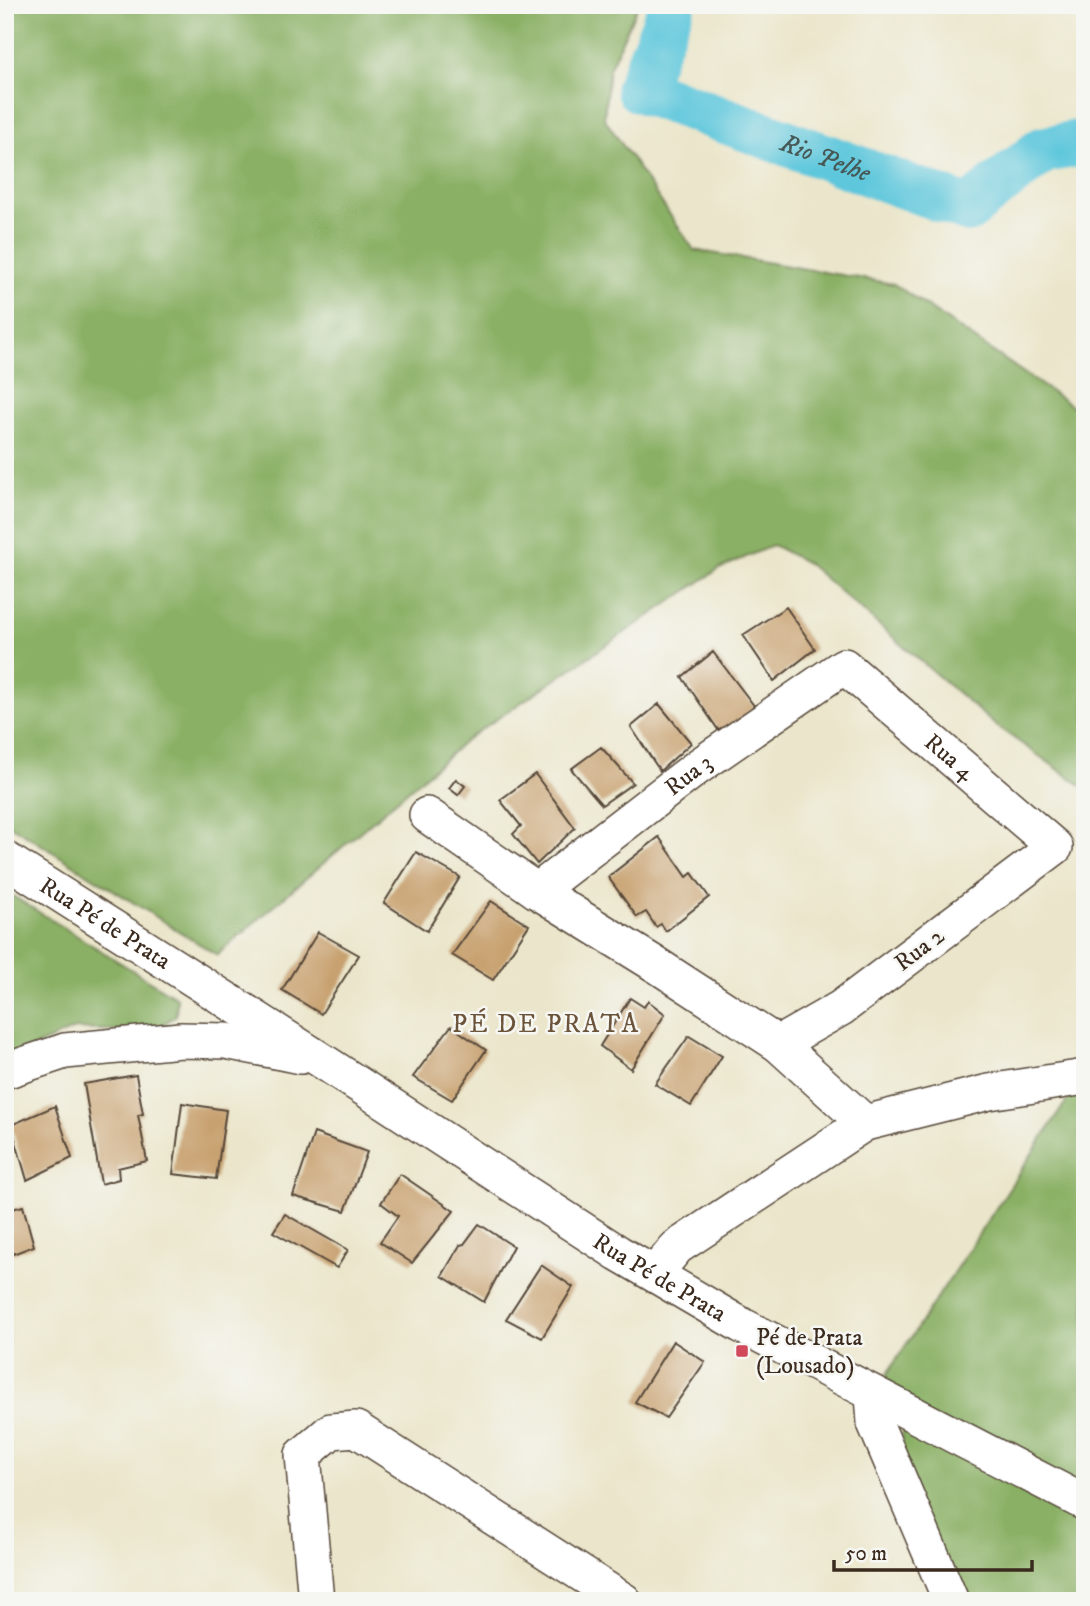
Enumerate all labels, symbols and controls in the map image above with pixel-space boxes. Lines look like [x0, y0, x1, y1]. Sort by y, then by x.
water label: Rio Pelhe [775, 127, 876, 190]
street label: Rua 4 [918, 728, 981, 788]
street label: Rua 3 [659, 747, 718, 803]
street label: Rua Pé de Prata [34, 871, 177, 977]
street label: Rua 2 [889, 921, 951, 978]
district label: PÉ DE PRATA [452, 1008, 640, 1041]
street label: Rua Pé de Prata [587, 1227, 732, 1329]
place label: Pé de Prata (Lousado) [756, 1323, 863, 1381]
marker: Pé de Prata (Lousado) [734, 1343, 750, 1359]
scale bar [834, 1529, 1032, 1573]
text: 50 m [845, 1541, 887, 1567]

